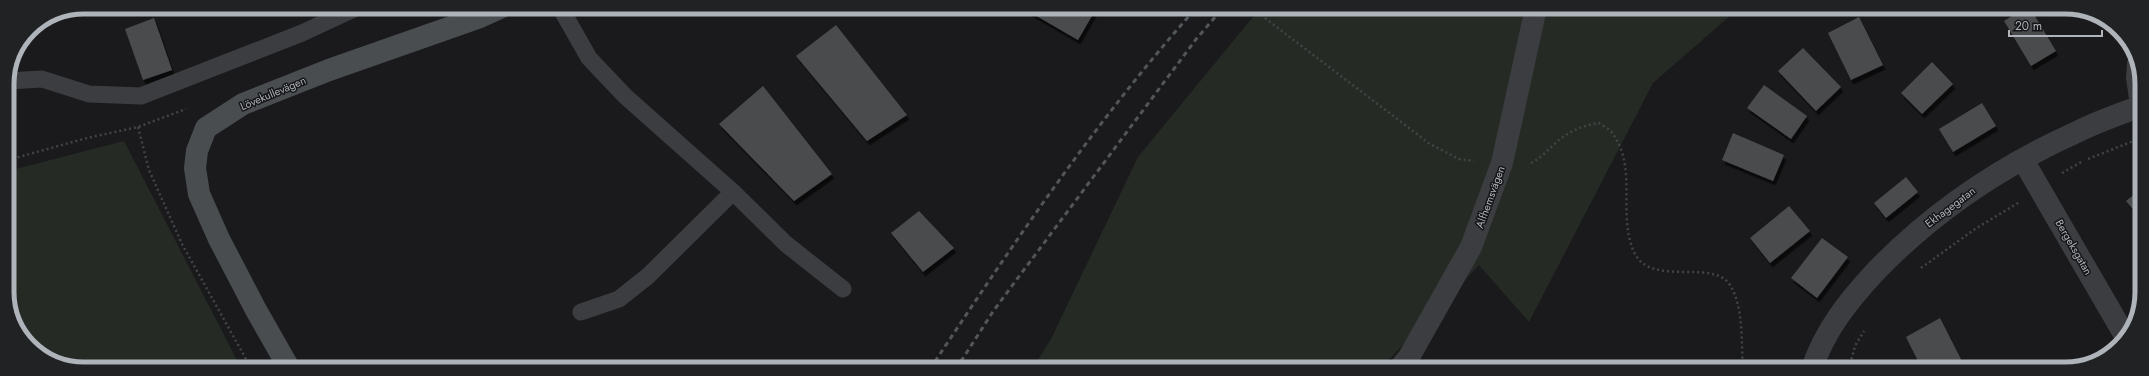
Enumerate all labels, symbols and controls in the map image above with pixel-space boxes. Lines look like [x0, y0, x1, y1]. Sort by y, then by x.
scale bar [2009, 12, 2102, 38]
text: 20 m [2015, 17, 2042, 35]
street label: Lövekullevägen [238, 72, 308, 114]
street label: Alfhemsvägen [1471, 164, 1509, 230]
street label: Ekhagegatan [1922, 183, 1978, 231]
street label: Bergeksgatan [2052, 216, 2096, 278]

